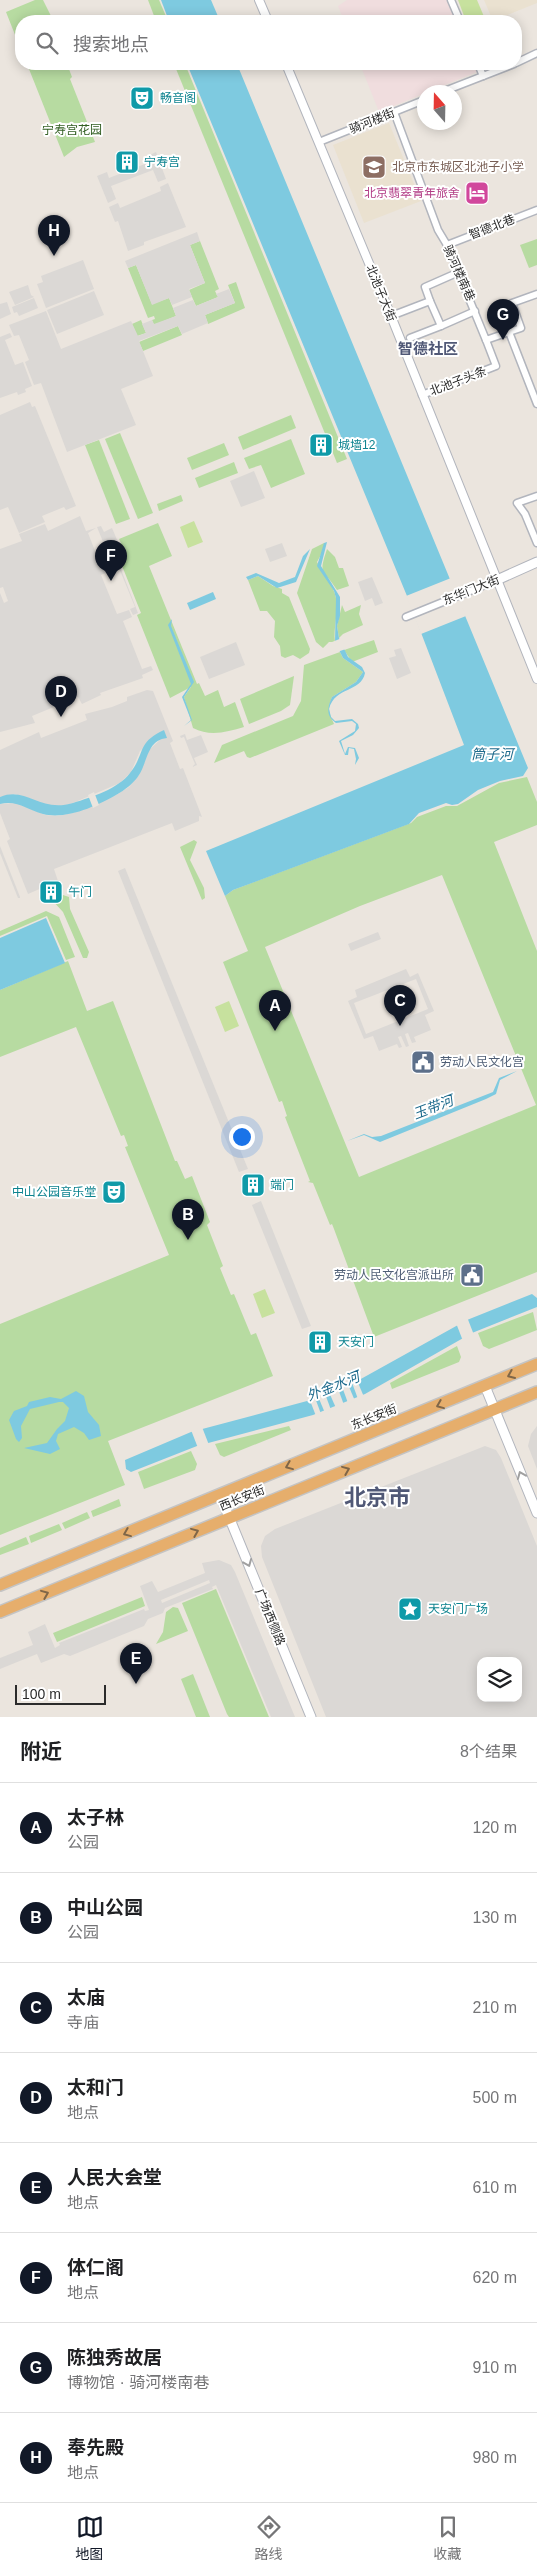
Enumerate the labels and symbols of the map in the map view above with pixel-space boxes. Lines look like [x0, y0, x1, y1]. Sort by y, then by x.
theatre icon: 畅音阁 [129, 85, 155, 111]
north arrow [417, 85, 462, 130]
place label: 畅音阁 [160, 91, 196, 105]
street label: 骑河楼街 [347, 106, 397, 136]
park label: 宁寿宫花园 [42, 123, 102, 137]
building icon: 宁寿宫 [114, 149, 140, 175]
school or university icon: 北京市东城区北池子小学 [361, 154, 387, 180]
place label: 宁寿宫 [144, 155, 180, 169]
place label: 北京市东城区北池子小学 [392, 160, 524, 174]
hotel icon: 北京翡翠青年旅舍 [464, 180, 490, 206]
place label: 北京翡翠青年旅舍 [364, 186, 460, 200]
street label: 智德北巷 [467, 212, 517, 242]
pin: H [38, 215, 70, 256]
street label: 骑河楼南巷 [440, 243, 478, 303]
street label: 北池子大街 [363, 263, 399, 323]
pin: G [487, 299, 519, 340]
district label: 智德社区 [398, 340, 458, 357]
street label: 北池子头条 [427, 364, 489, 398]
building icon: 城墙12 [308, 432, 334, 458]
place label: 城墙12 [338, 438, 376, 452]
pin: F [95, 540, 127, 581]
street label: 东华门大街 [441, 572, 501, 608]
pin: D [45, 676, 77, 717]
water label: 筒子河 [471, 746, 516, 762]
building icon: 午门 [38, 879, 64, 905]
place label: 午门 [68, 885, 92, 899]
pin: C [384, 985, 416, 1026]
pin: A [259, 990, 291, 1031]
public building icon: 劳动人民文化宫 [410, 1049, 436, 1075]
place label: 劳动人民文化宫 [440, 1055, 524, 1069]
water label: 玉带河 [411, 1091, 458, 1122]
your location [229, 1124, 255, 1150]
building icon: 端门 [240, 1172, 266, 1198]
place label: 端门 [270, 1178, 294, 1192]
theatre icon: 中山公园音乐堂 [101, 1179, 127, 1205]
place label: 中山公园音乐堂 [12, 1185, 96, 1199]
pin: B [172, 1199, 204, 1240]
public building icon: 劳动人民文化宫派出所 [459, 1262, 485, 1288]
place label: 劳动人民文化宫派出所 [334, 1268, 454, 1282]
building icon: 天安门 [307, 1329, 333, 1355]
place label: 天安门 [338, 1335, 374, 1349]
water label: 外金水河 [304, 1367, 365, 1404]
one-way arrow [507, 1369, 516, 1380]
one-way arrow [436, 1399, 445, 1409]
street label: 东长安街 [349, 1402, 399, 1432]
one-way arrow [285, 1460, 294, 1471]
one-way arrow [341, 1466, 350, 1477]
one-way arrow [517, 1471, 528, 1480]
street label: 西长安街 [217, 1483, 267, 1513]
district label: 北京市 [344, 1485, 410, 1510]
one-way arrow [123, 1527, 131, 1537]
one-way arrow [190, 1528, 199, 1538]
one-way arrow [242, 1558, 253, 1567]
street label: 广场西侧路 [252, 1587, 288, 1647]
one-way arrow [40, 1590, 49, 1601]
place icon: 天安门广场 [397, 1596, 423, 1622]
place label: 天安门广场 [428, 1602, 488, 1616]
pin: E [120, 1643, 152, 1684]
scale bar [15, 1682, 106, 1705]

